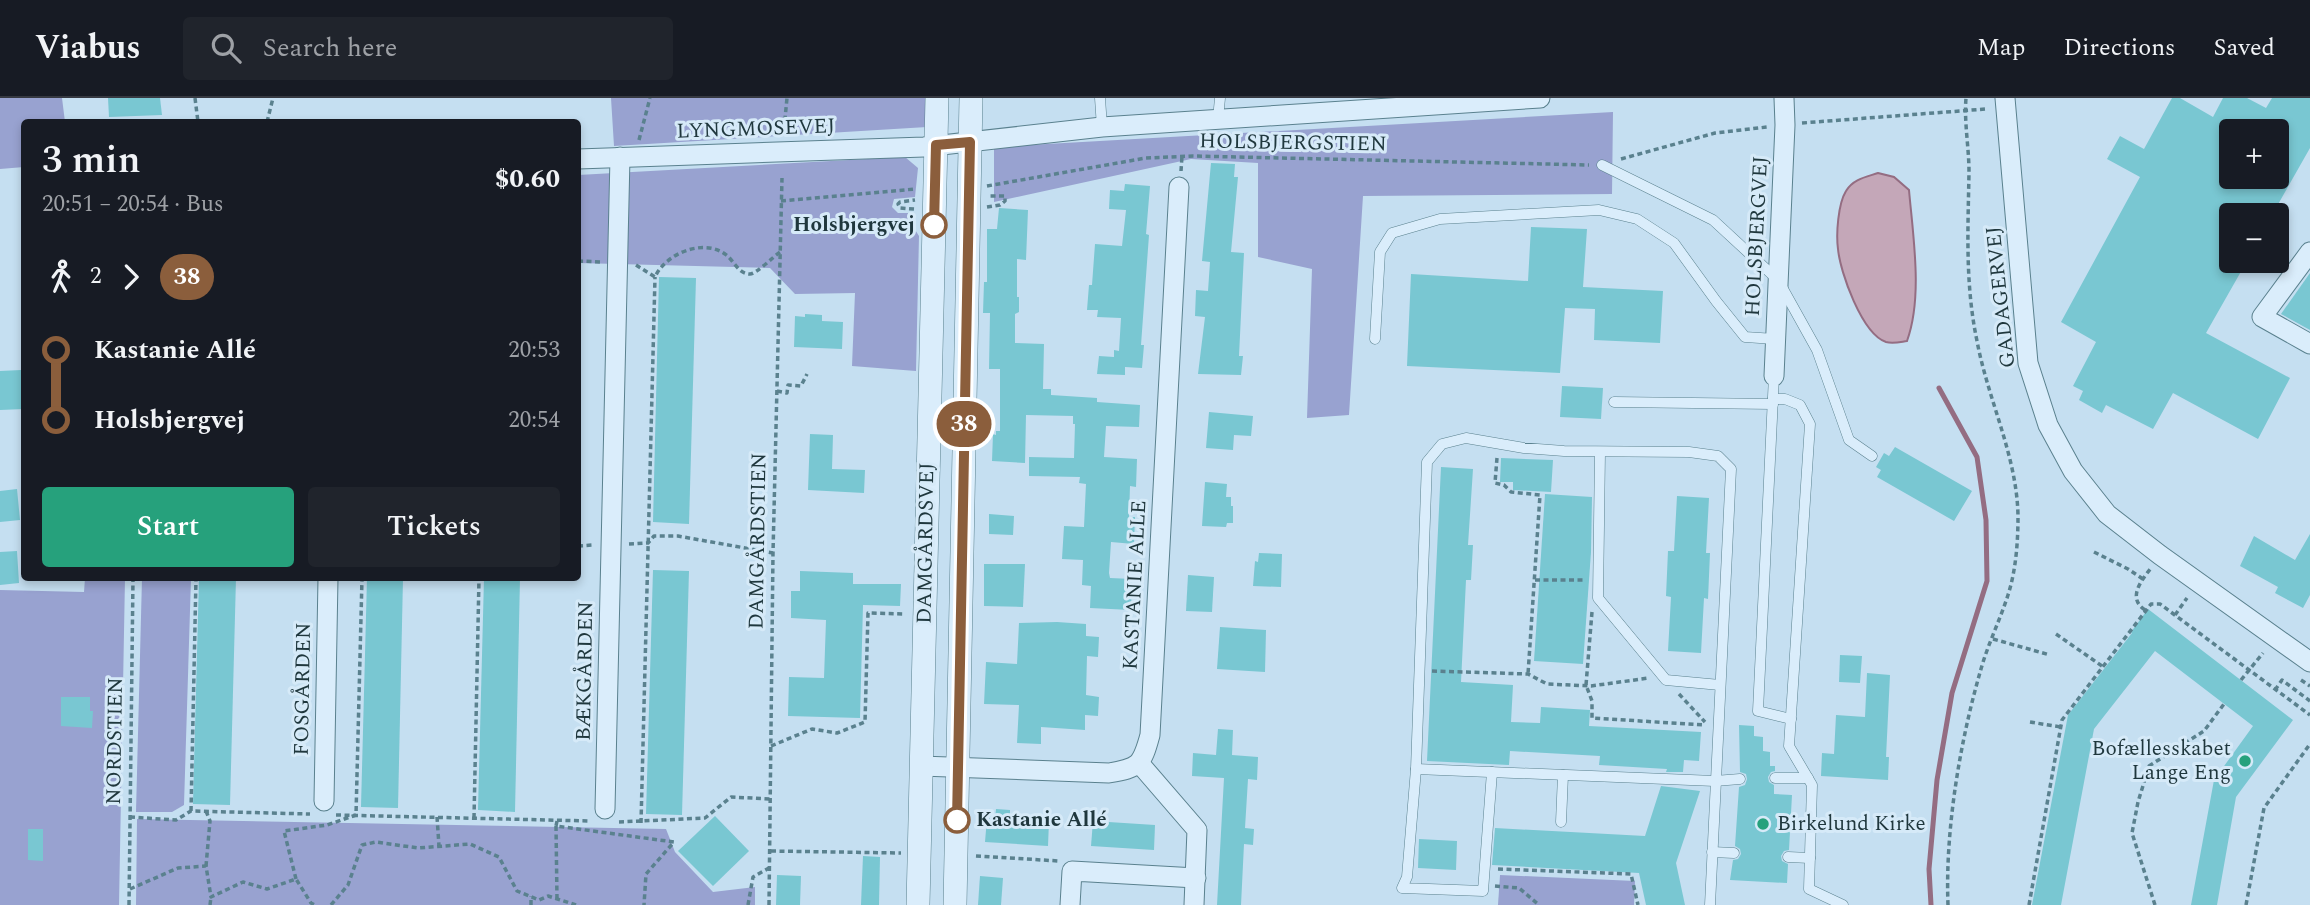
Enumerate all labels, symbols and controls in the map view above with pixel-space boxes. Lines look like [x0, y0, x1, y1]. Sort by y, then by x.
search box [183, 17, 673, 80]
text: Viabus [35, 23, 141, 73]
text: Search here [263, 28, 397, 68]
icon: search [207, 29, 245, 67]
text: Map [1977, 30, 2025, 66]
text: Directions [2063, 30, 2175, 66]
text: Saved [2213, 30, 2275, 66]
street label: LYNGMOSEVEJ [676, 110, 836, 148]
map controls [2219, 119, 2289, 273]
button: + [2219, 119, 2289, 189]
street label: HOLSBJERGSTIEN [1199, 125, 1387, 161]
text: 3 min [42, 132, 141, 190]
street label: HOLSBJERGVEJ [1737, 155, 1777, 317]
text: $0.60 [495, 159, 560, 199]
text: 20:51 – 20:54 · Bus [42, 187, 224, 222]
button: − [2219, 203, 2289, 273]
place label: Holsbjergvej [793, 209, 915, 241]
marker: Holsbjergvej [921, 212, 947, 238]
street label: GADAGERVEJ [1978, 224, 2024, 370]
icon: walk [42, 258, 80, 296]
icon: forward [112, 258, 150, 296]
text: 2 [90, 259, 102, 294]
text: 38 [174, 259, 200, 295]
text: Kastanie Allé [94, 330, 256, 370]
text: 20:53 [508, 333, 560, 368]
text: Holsbjergvej [94, 400, 245, 440]
line badge: 38 [932, 401, 996, 447]
text: 20:54 [508, 403, 560, 438]
text: 38 [951, 406, 977, 442]
street label: DAMGÅRDSTIEN [740, 452, 776, 630]
street label: DAMGÅRDSVEJ [909, 462, 943, 624]
button: Start [42, 487, 294, 567]
button: Tickets [308, 487, 560, 567]
street label: KASTANIE ALLE [1115, 499, 1155, 671]
street label: BÆKGÅRDEN [568, 601, 602, 741]
street label: FOSGÅRDEN [286, 622, 320, 756]
street label: NORDSTIEN [98, 677, 132, 805]
place label: Bofællesskabet Lange Eng [2091, 733, 2231, 789]
marker: Bofællesskabet Lange Eng [2237, 753, 2253, 769]
place label: Kastanie Allé [976, 804, 1107, 836]
marker: Kastanie Allé [944, 807, 970, 833]
place label: Birkelund Kirke [1777, 808, 1926, 840]
marker: Birkelund Kirke [1755, 816, 1771, 832]

